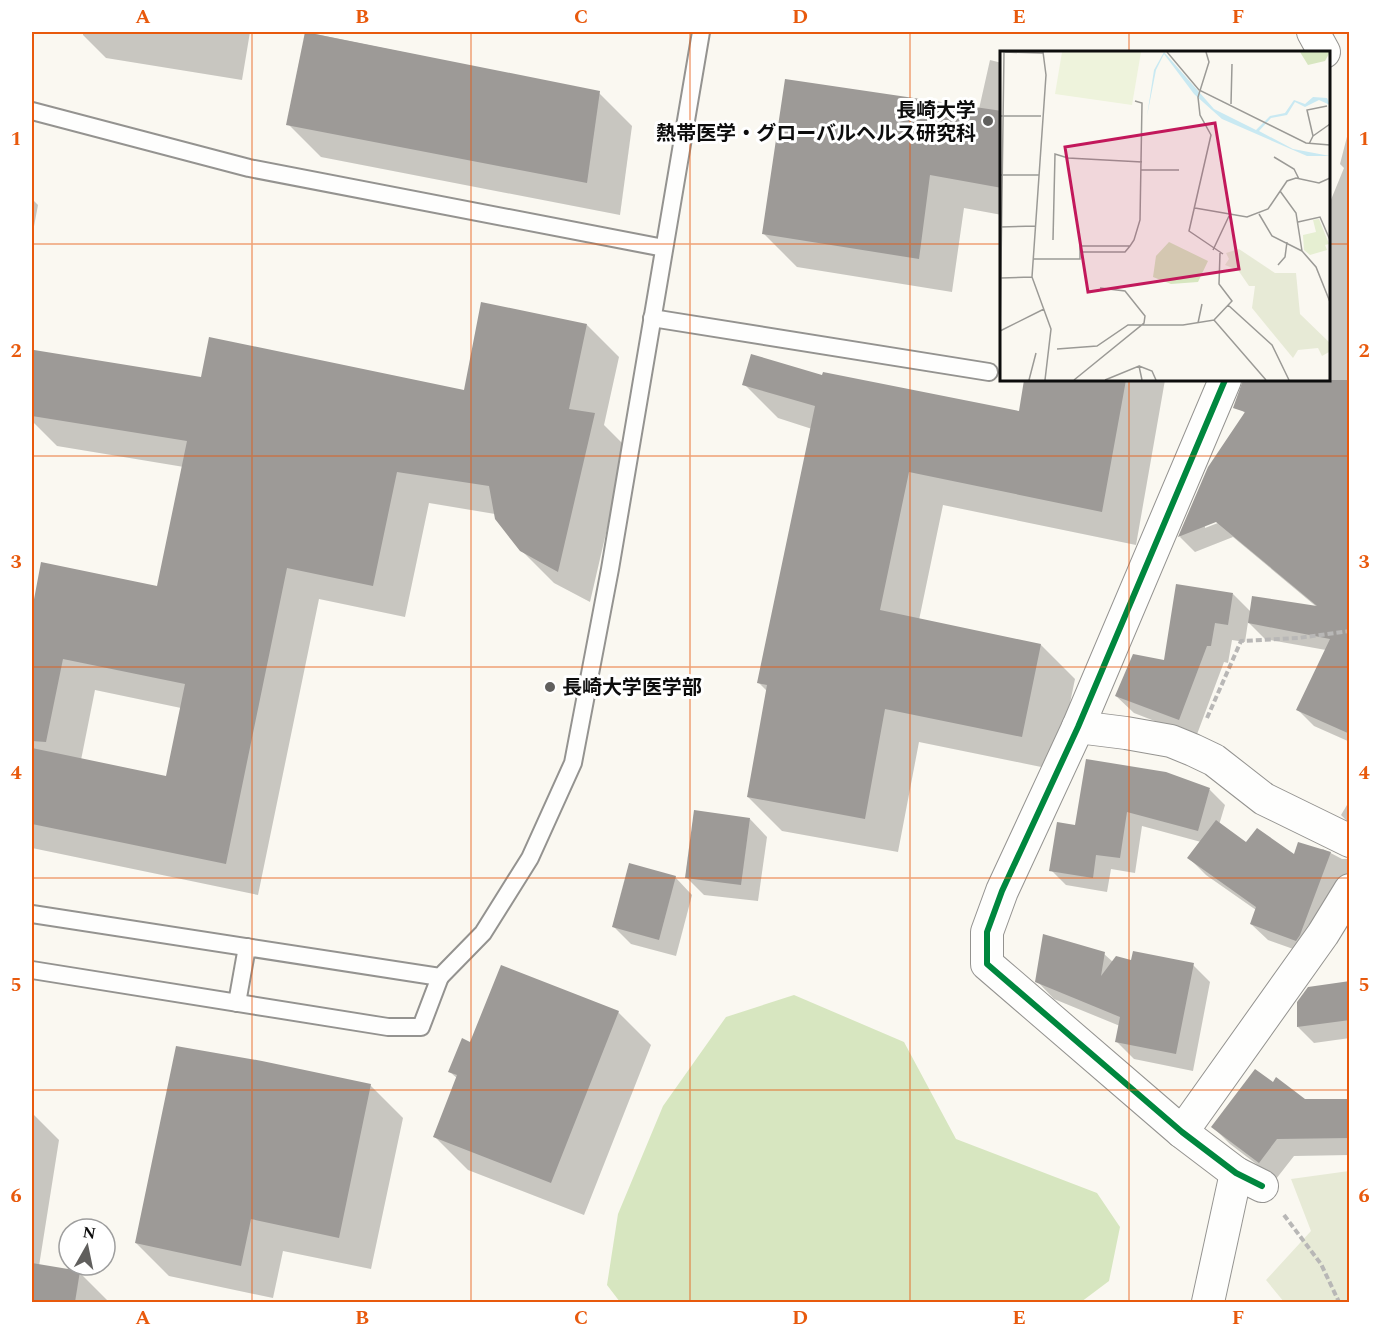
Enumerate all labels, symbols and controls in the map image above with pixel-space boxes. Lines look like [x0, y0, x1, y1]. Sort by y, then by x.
text: A [135, 2, 151, 32]
text: B [355, 2, 369, 32]
text: C [574, 2, 588, 32]
text: D [792, 2, 808, 32]
text: E [1012, 2, 1026, 32]
text: F [1232, 2, 1244, 32]
inset map [1000, 51, 1330, 381]
place label: 長崎大学 熱帯医学・グローバルヘルス研究科 [656, 96, 976, 149]
marker: 長崎大学 熱帯医学・グローバルヘルス研究科 [981, 114, 995, 128]
text: 1 [10, 124, 22, 154]
text: 1 [1358, 124, 1370, 154]
text: 2 [10, 336, 22, 366]
text: 2 [1358, 336, 1370, 366]
text: 3 [10, 547, 22, 577]
text: 3 [1358, 547, 1370, 577]
place label: 長崎大学医学部 [562, 673, 702, 703]
marker: 長崎大学医学部 [543, 680, 557, 694]
text: 4 [10, 758, 22, 788]
text: 4 [1358, 758, 1370, 788]
text: 5 [10, 970, 22, 1000]
text: 5 [1358, 970, 1370, 1000]
text: 6 [10, 1181, 22, 1211]
text: 6 [1358, 1181, 1370, 1211]
north arrow [57, 1217, 117, 1277]
text: N [81, 1220, 98, 1246]
text: A [135, 1303, 151, 1333]
text: B [355, 1303, 369, 1333]
text: C [574, 1303, 588, 1333]
text: D [792, 1303, 808, 1333]
text: E [1012, 1303, 1026, 1333]
text: F [1232, 1303, 1244, 1333]

